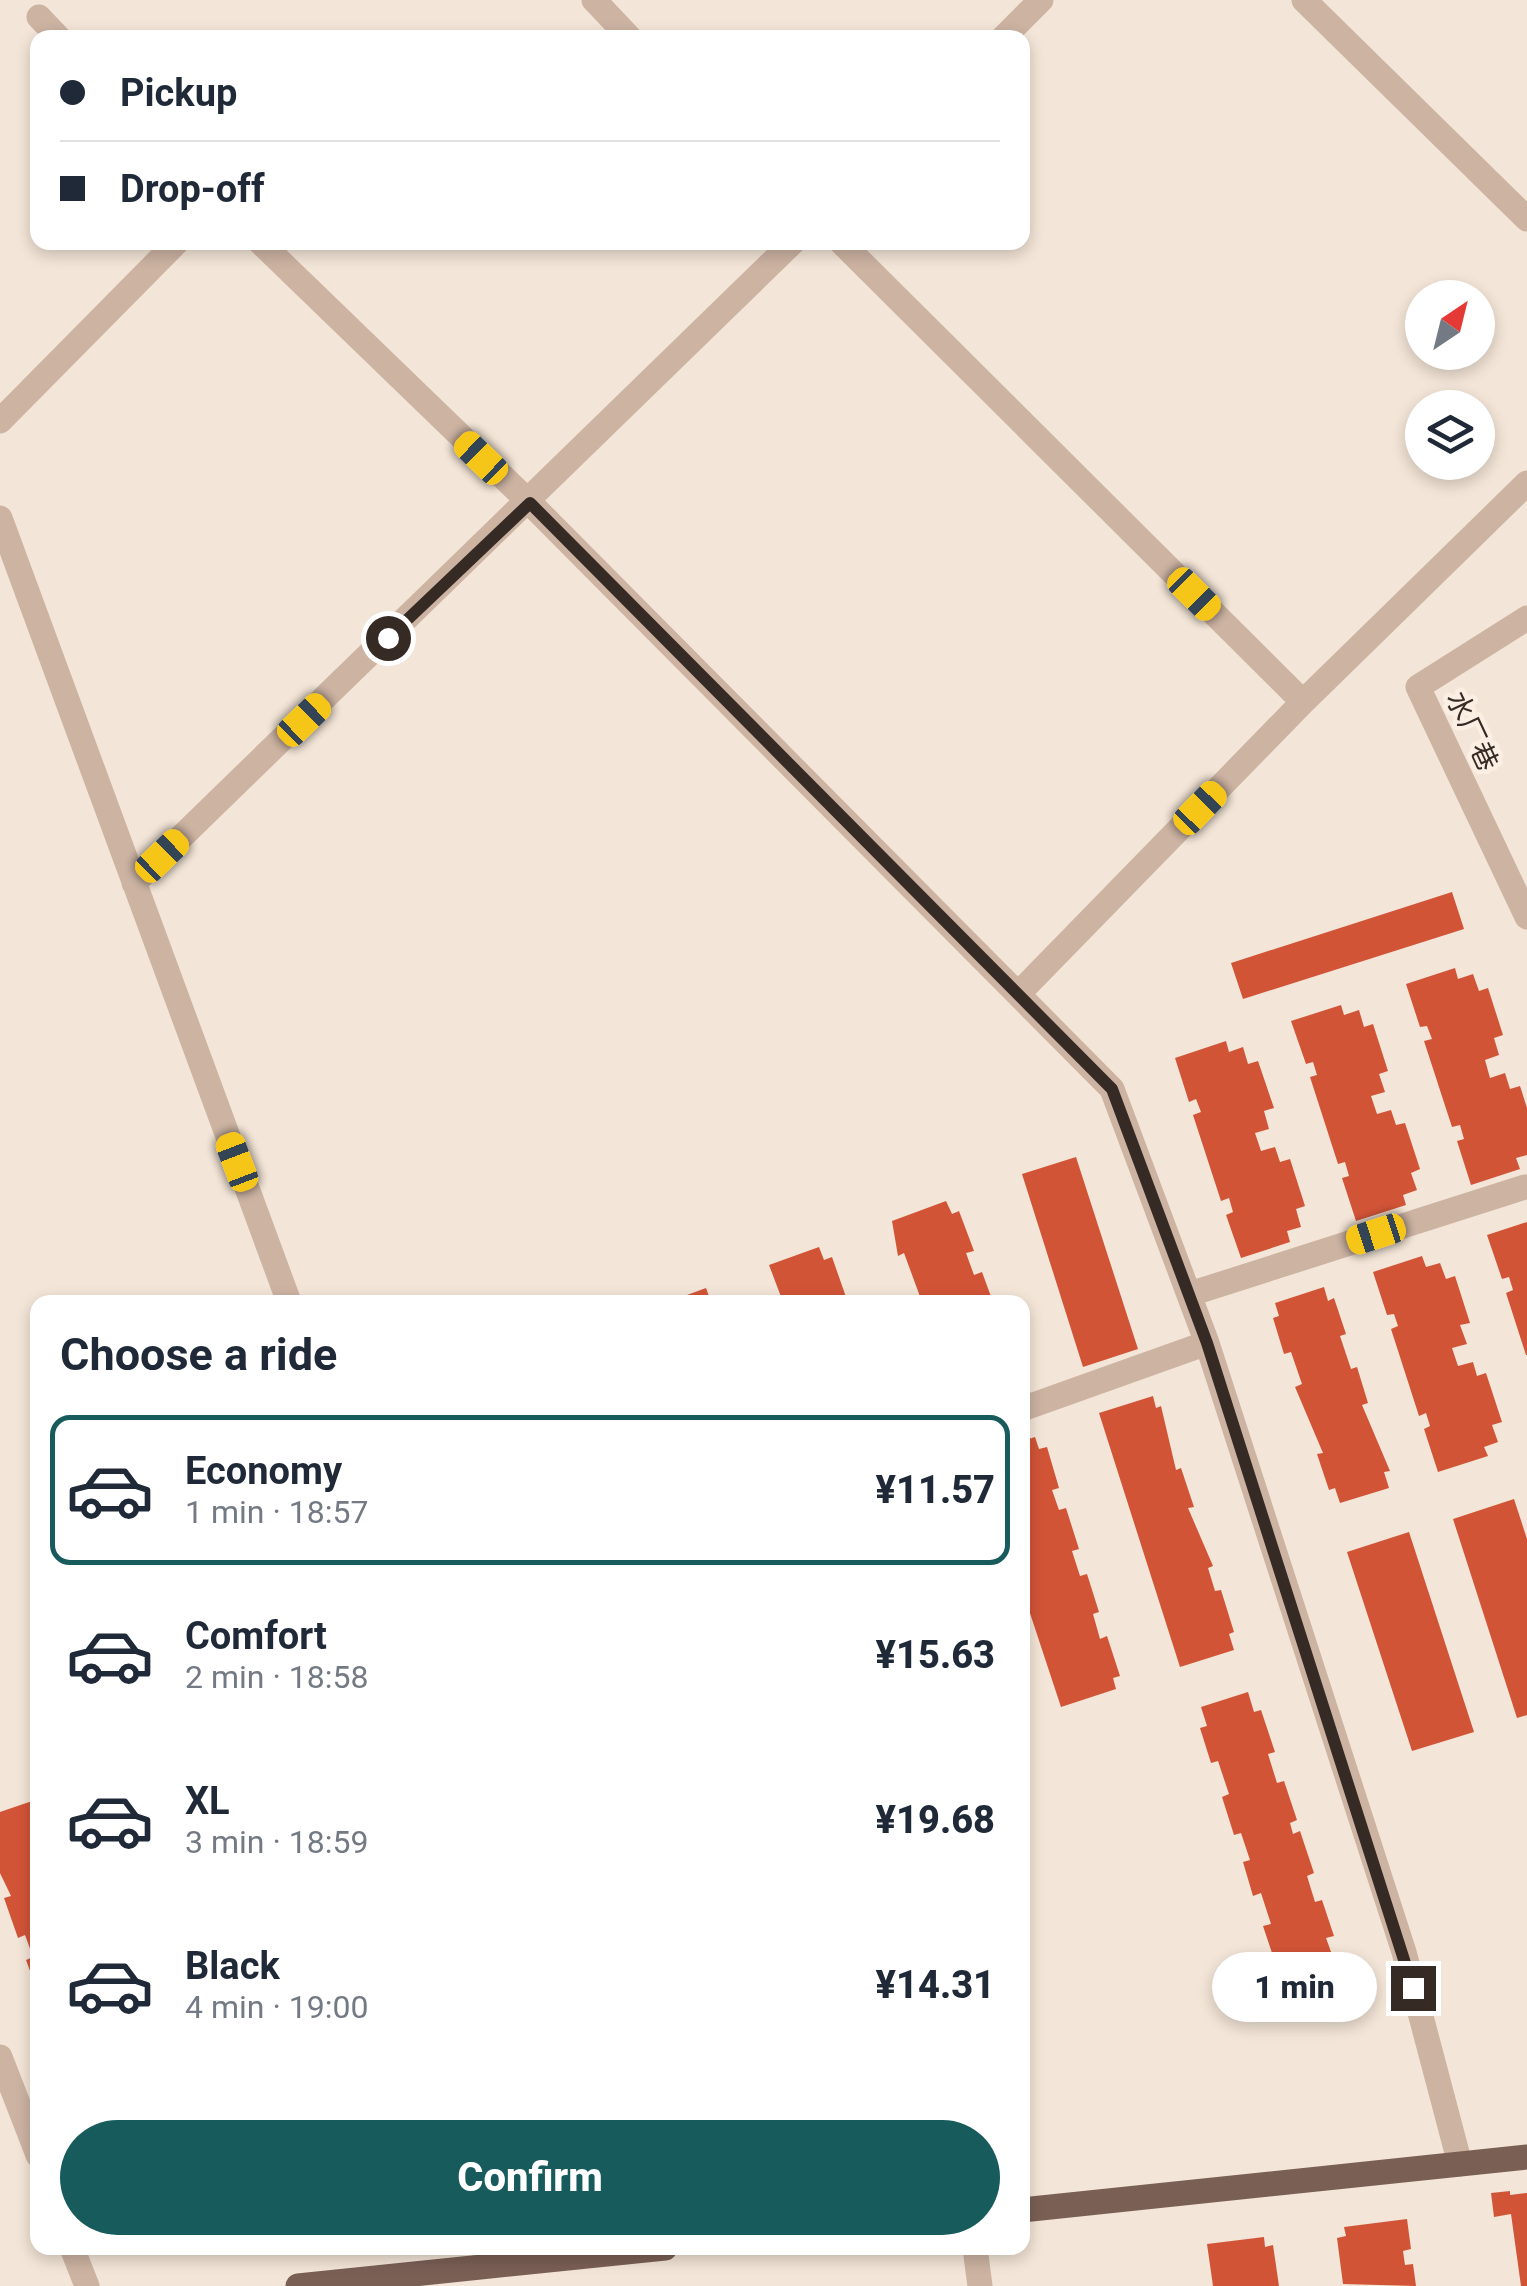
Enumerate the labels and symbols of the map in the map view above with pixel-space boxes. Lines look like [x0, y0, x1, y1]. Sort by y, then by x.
north arrow [1405, 280, 1495, 370]
car [449, 426, 513, 490]
car [1162, 562, 1226, 626]
route start [366, 616, 411, 661]
street label: 水厂巷 [1439, 686, 1505, 776]
car [272, 688, 336, 752]
car [1168, 776, 1232, 840]
car [130, 824, 194, 888]
car [212, 1129, 262, 1195]
car [1343, 1210, 1409, 1258]
callout: 1 min [1213, 1953, 1378, 2023]
route end [1391, 1966, 1436, 2011]

